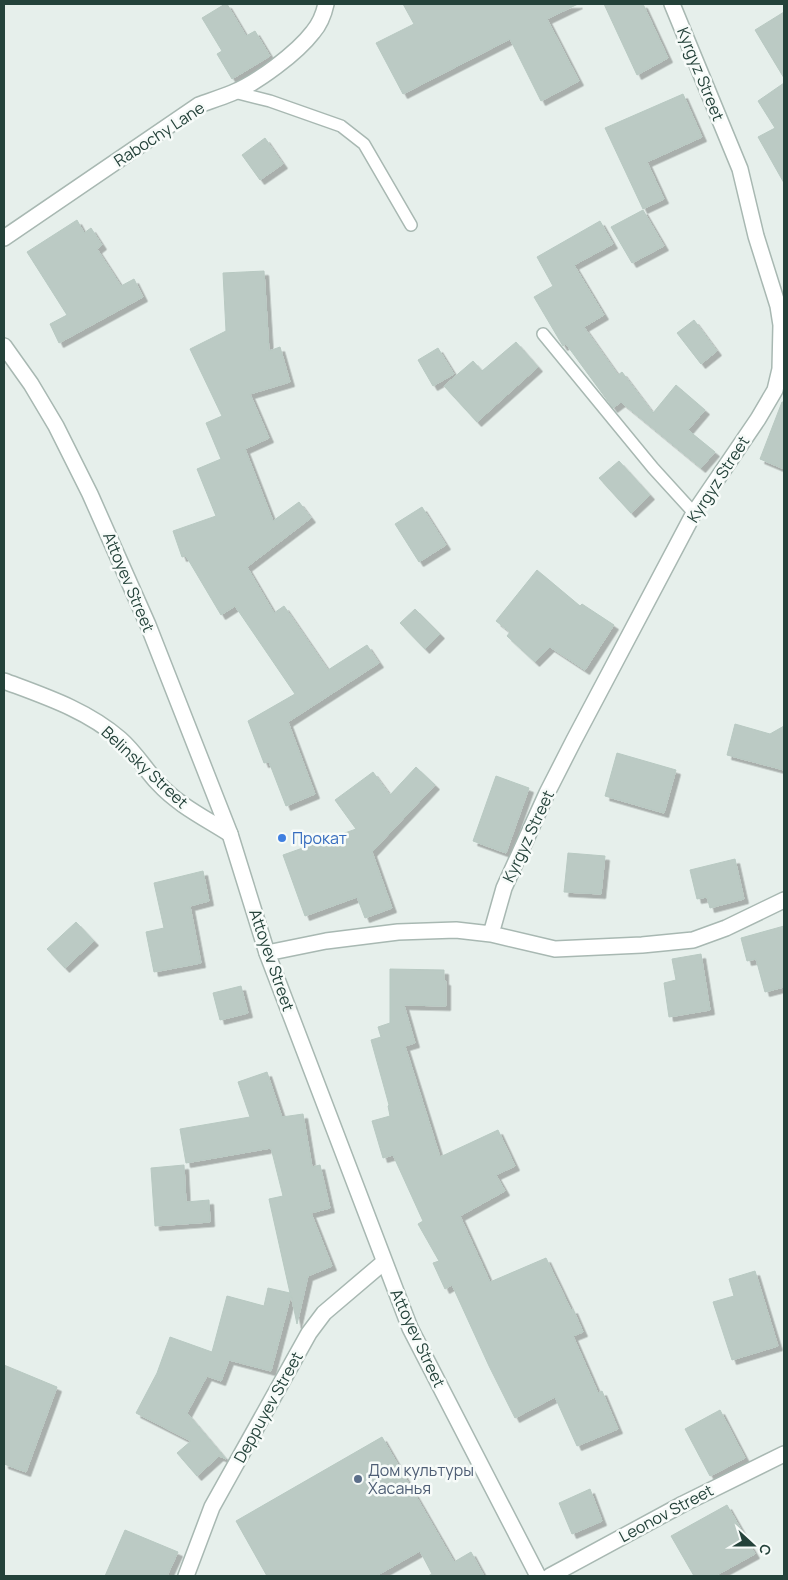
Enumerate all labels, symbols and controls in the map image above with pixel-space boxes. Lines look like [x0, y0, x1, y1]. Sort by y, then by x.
street label: Kyrgyz Street [672, 24, 730, 124]
street label: Rabochy Lane [109, 97, 209, 171]
street label: Kyrgyz Street [682, 431, 754, 527]
street label: Attoyev Street [98, 529, 160, 635]
street label: Belinsky Street [97, 721, 193, 813]
street label: Kyrgyz Street [497, 786, 559, 886]
place label: Прокат [292, 827, 347, 849]
marker: Прокат [276, 832, 288, 844]
street label: Attoyev Street [244, 906, 300, 1014]
street label: Attoyev Street [385, 1285, 451, 1391]
street label: Deppuyev Street [228, 1348, 308, 1466]
place label: Дом культуры Хасанья [368, 1459, 474, 1499]
marker: Дом культуры Хасанья [352, 1473, 364, 1485]
street label: Leonov Street [615, 1479, 717, 1547]
north arrow [728, 1520, 778, 1570]
text: С [755, 1542, 776, 1558]

